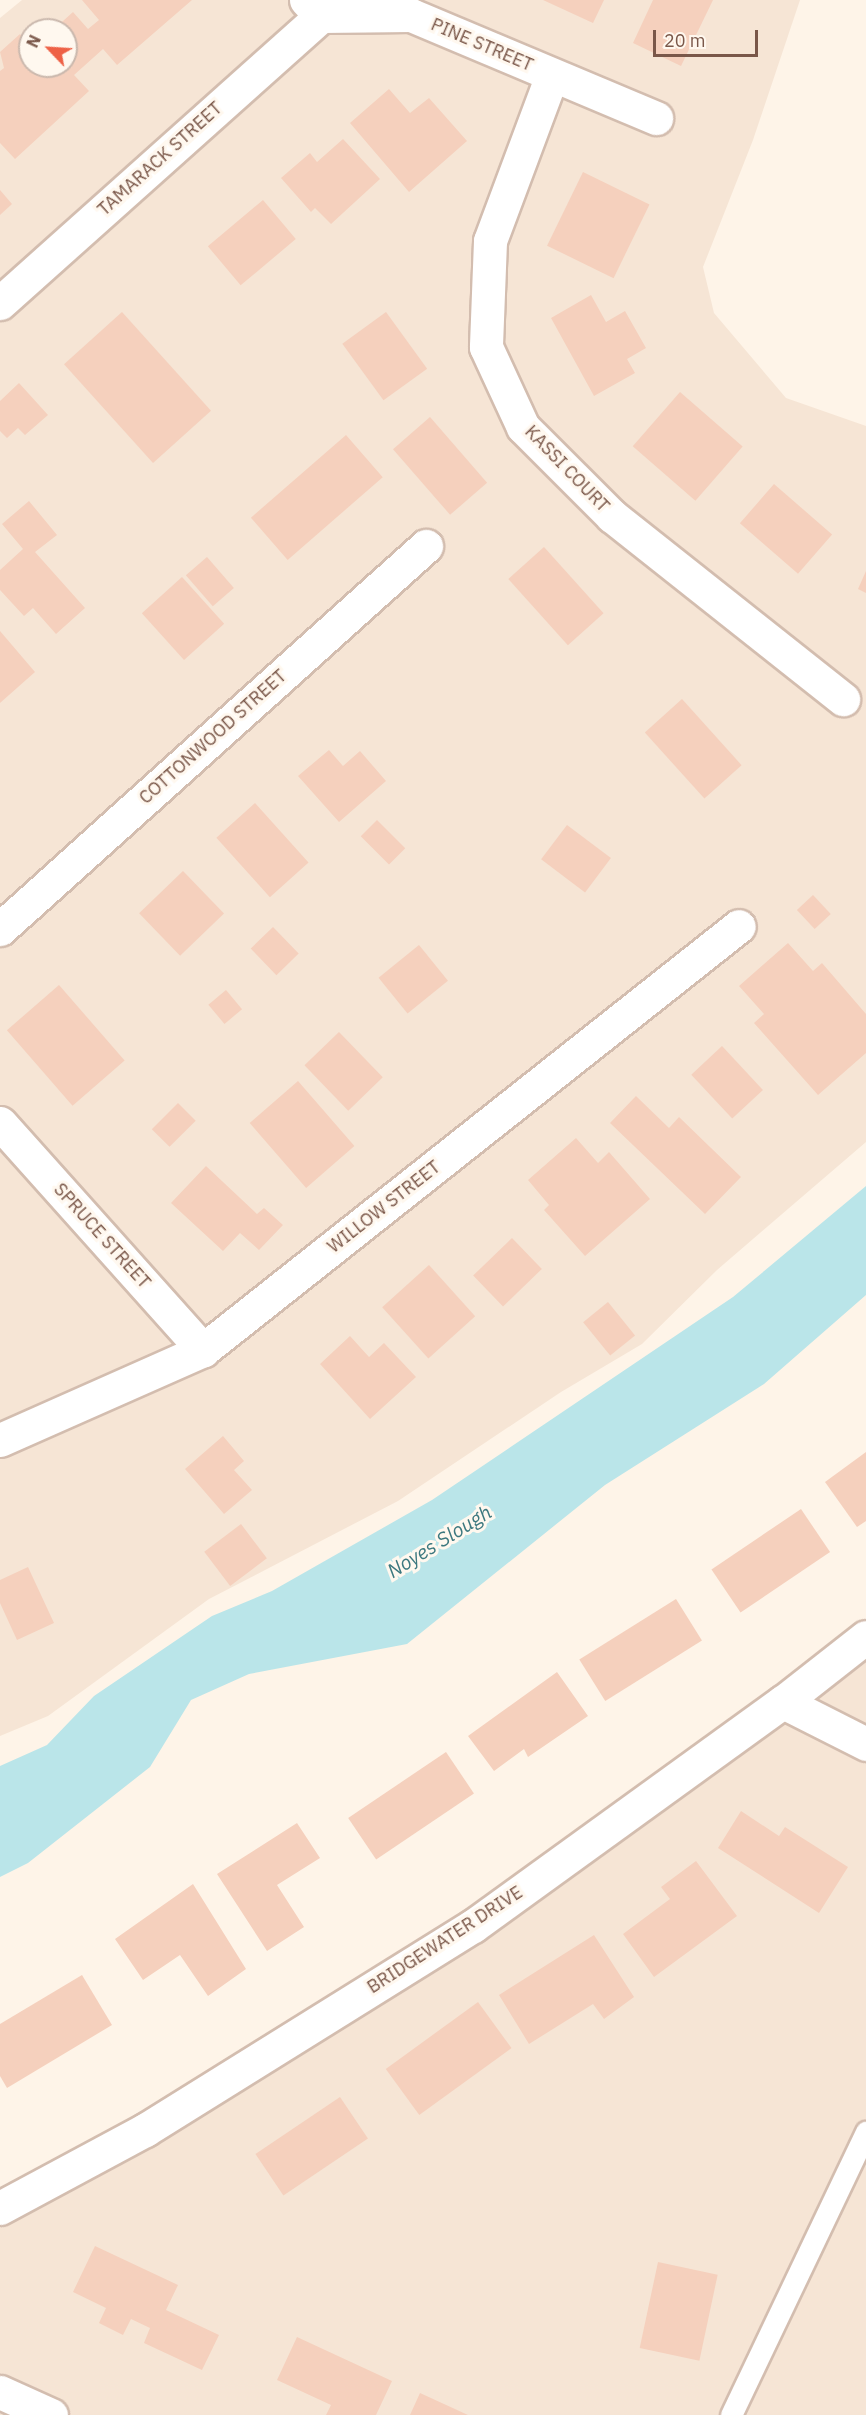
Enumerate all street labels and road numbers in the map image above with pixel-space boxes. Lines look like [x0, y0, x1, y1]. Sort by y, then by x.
street label: PINE STREET [428, 14, 536, 76]
street label: TAMARACK STREET [93, 98, 227, 220]
street label: KASSI COURT [520, 421, 614, 517]
street label: COTTONWOOD STREET [135, 665, 291, 809]
street label: WILLOW STREET [323, 1156, 445, 1258]
street label: SPRUCE STREET [49, 1179, 155, 1293]
street label: BRIDGEWATER DRIVE [363, 1882, 527, 1998]

